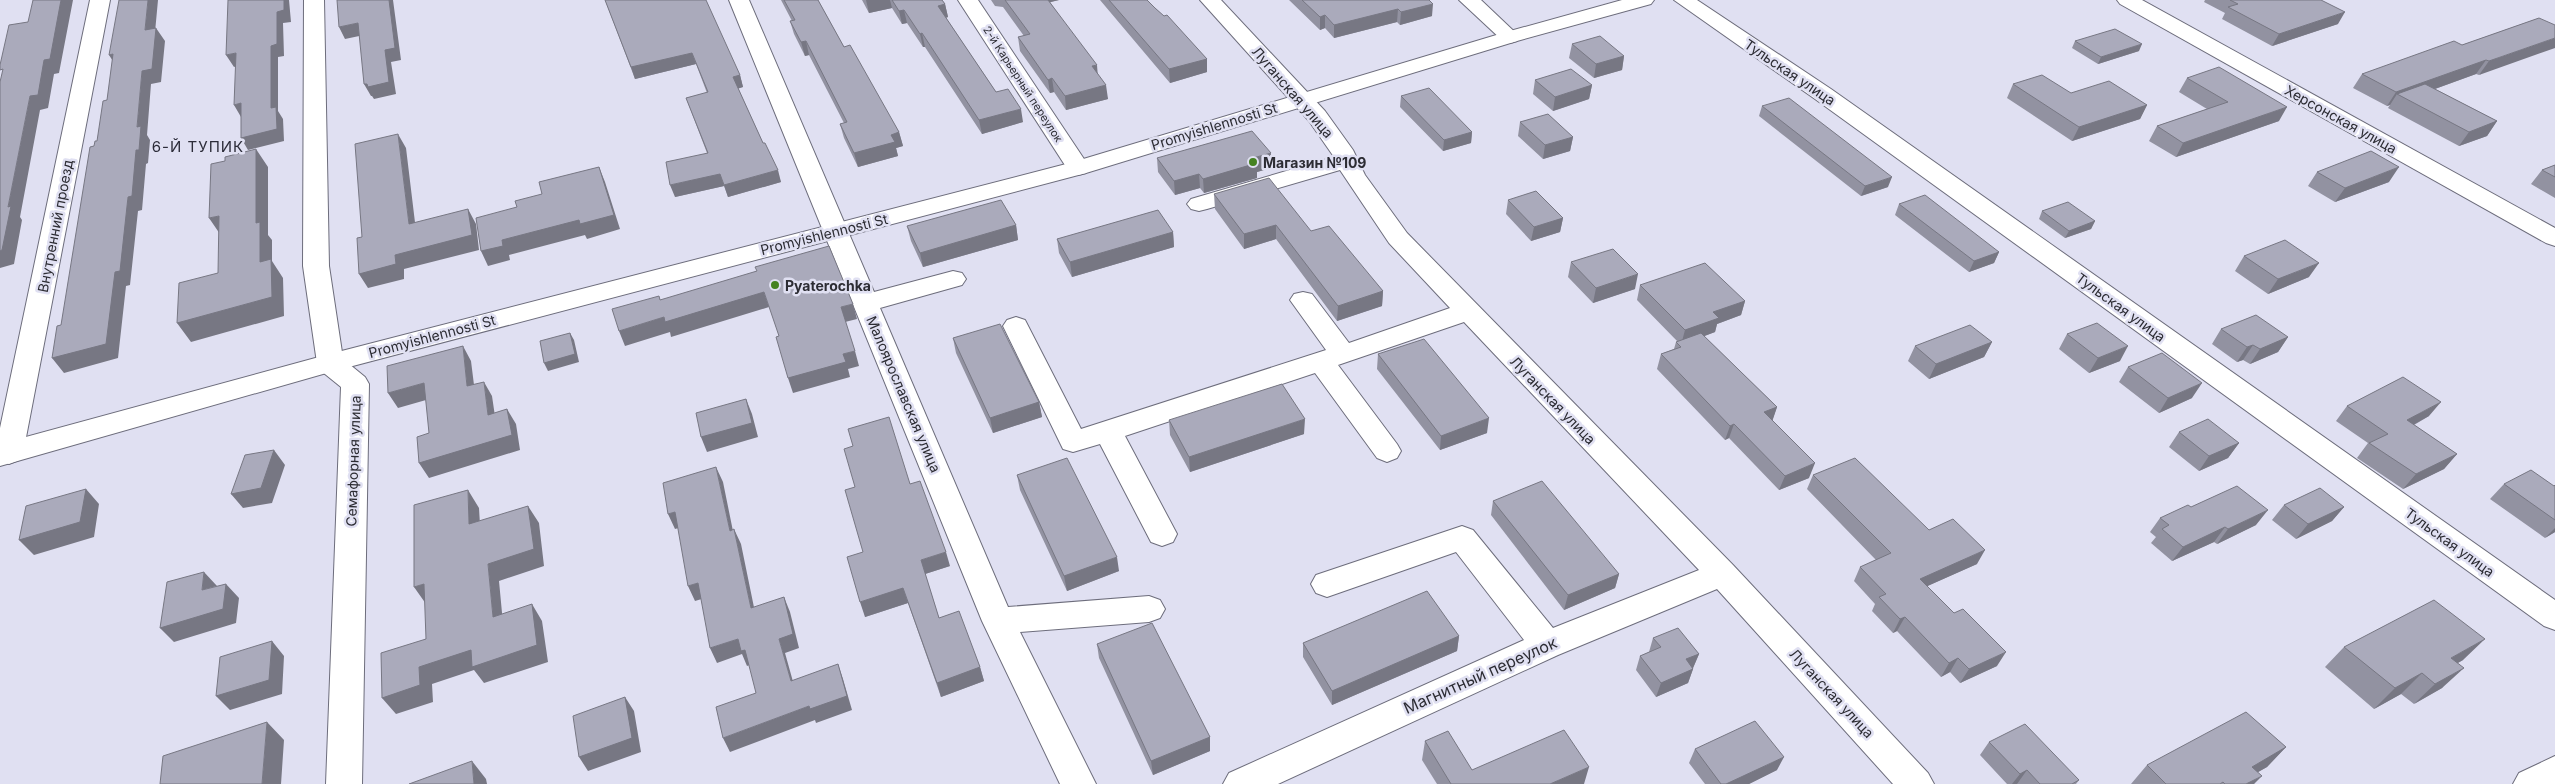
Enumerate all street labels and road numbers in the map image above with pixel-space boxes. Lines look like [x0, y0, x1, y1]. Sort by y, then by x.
street label: 2-й Карьерный переулок [980, 23, 1066, 145]
street label: Тульская улица [1741, 35, 1839, 109]
street label: Луганская улица [1249, 43, 1337, 141]
street label: Херсонская улица [2282, 81, 2400, 157]
street label: Promyishlennosti St [1149, 99, 1279, 153]
street label: Внутренний проезд [34, 158, 76, 294]
street label: Promyishlennosti St [759, 210, 890, 258]
street label: Тульская улица [2073, 269, 2169, 345]
street label: Promyishlennosti St [367, 311, 498, 361]
street label: Малоярославская улица [863, 313, 945, 475]
street label: Луганская улица [1507, 353, 1599, 447]
street label: Семафорная улица [342, 395, 364, 527]
street label: Тульская улица [2402, 504, 2498, 580]
street label: Магнитный переулок [1400, 632, 1560, 718]
street label: Луганская улица [1786, 645, 1878, 741]

